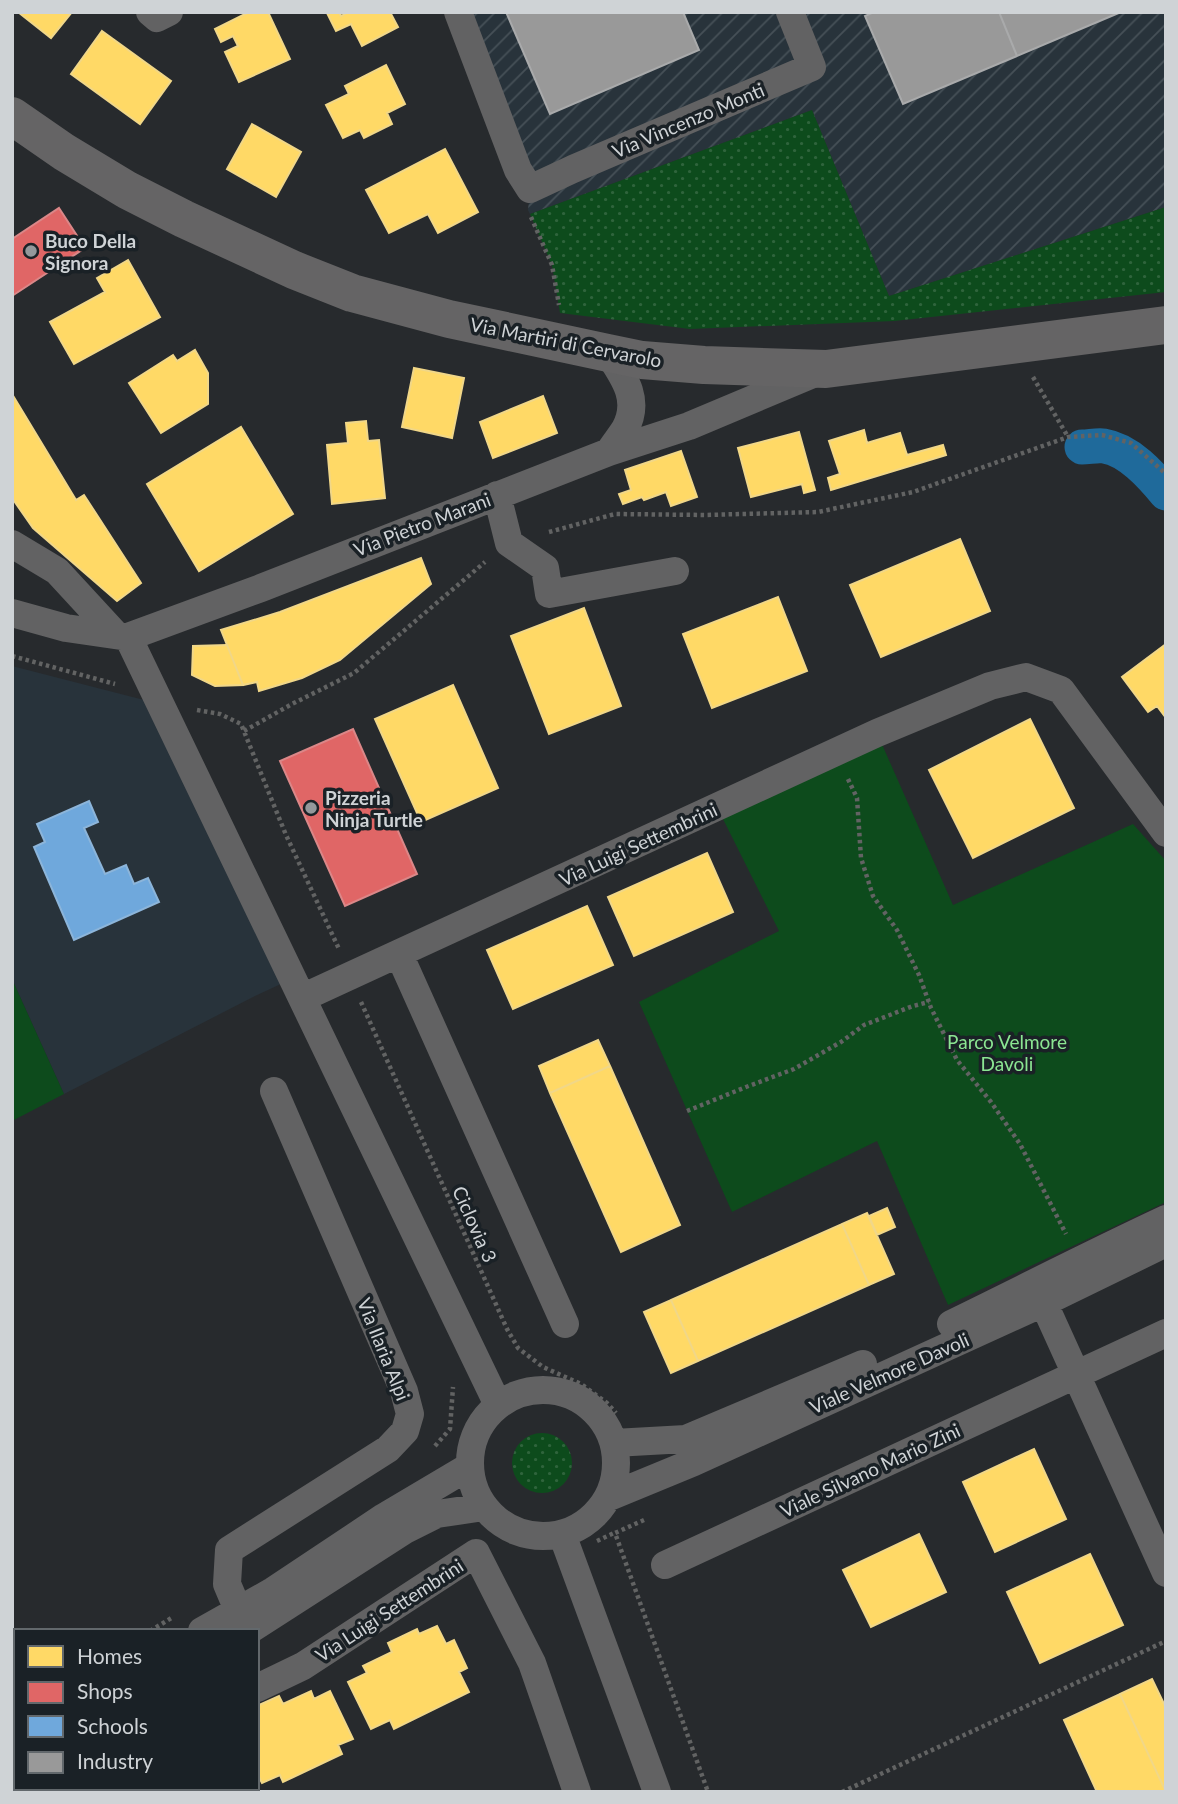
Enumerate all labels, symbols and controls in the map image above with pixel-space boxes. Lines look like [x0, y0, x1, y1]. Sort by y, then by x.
street label: Via Vincenzo Monti [609, 78, 767, 162]
place label: Buco Della Signora [45, 229, 136, 274]
marker: Buco Della Signora [23, 243, 39, 259]
street label: Via Martiri di Cervarolo [468, 312, 664, 372]
street label: Via Pietro Marani [350, 487, 494, 561]
place label: Pizzeria Ninja Turtle [325, 786, 423, 831]
street label: Via Luigi Settembrini [555, 797, 721, 891]
marker: Pizzeria Ninja Turtle [303, 800, 319, 816]
park label: Parco Velmore Davoli [947, 1030, 1067, 1075]
street label: Ciclovia 3 [448, 1182, 502, 1266]
street label: Via Ilaria Alpi [353, 1294, 415, 1404]
street label: Viale Velmore Davoli [806, 1327, 972, 1419]
street label: Viale Silvano Mario Zini [776, 1418, 964, 1522]
street label: Via Luigi Settembrini [311, 1554, 467, 1666]
legend [14, 1629, 259, 1790]
text: Homes [77, 1643, 142, 1668]
text: Shops [77, 1678, 133, 1703]
text: Schools [77, 1713, 148, 1738]
text: Industry [77, 1748, 153, 1773]

